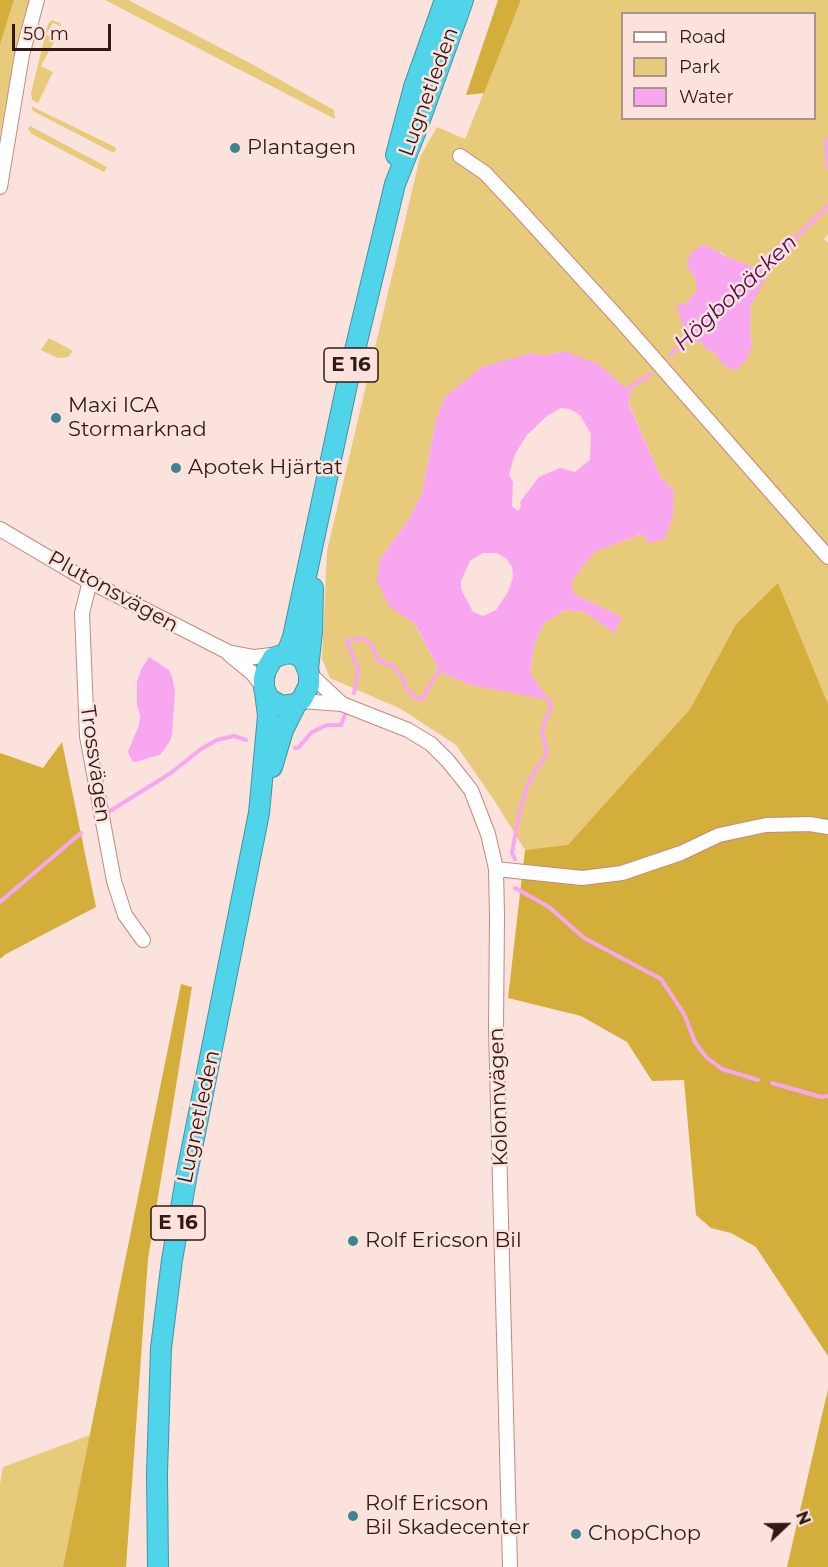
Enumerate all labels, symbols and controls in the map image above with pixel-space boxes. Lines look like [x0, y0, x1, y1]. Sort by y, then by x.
scale bar [15, 12, 114, 50]
legend [621, 12, 816, 120]
text: 50 m [23, 23, 69, 45]
street label: Lugnetleden [394, 24, 464, 160]
text: Road [679, 26, 726, 48]
text: Park [679, 56, 720, 78]
text: Water [679, 86, 734, 108]
place label: Plantagen [247, 135, 356, 161]
marker: Plantagen [228, 141, 242, 155]
water label: Högbobäcken [669, 229, 803, 357]
road number: E 16 [324, 348, 378, 382]
place label: Maxi ICA Stormarknad [68, 393, 207, 443]
marker: Maxi ICA Stormarknad [49, 411, 63, 425]
place label: Apotek Hjärtat [188, 455, 343, 481]
marker: Apotek Hjärtat [169, 461, 183, 475]
street label: Plutonsvägen [43, 546, 183, 638]
street label: Trossvägen [74, 704, 116, 824]
street label: Kolonnvägen [484, 1027, 514, 1167]
street label: Lugnetleden [173, 1048, 225, 1186]
road number: E 16 [151, 1206, 205, 1240]
place label: Rolf Ericson Bil [365, 1228, 522, 1254]
marker: Rolf Ericson Bil [346, 1234, 360, 1248]
place label: Rolf Ericson Bil Skadecenter [365, 1491, 530, 1541]
north arrow [756, 1495, 816, 1555]
marker: Rolf Ericson Bil Skadecenter [346, 1509, 360, 1523]
text: N [792, 1509, 814, 1528]
place label: ChopChop [588, 1521, 701, 1547]
marker: ChopChop [569, 1527, 583, 1541]

